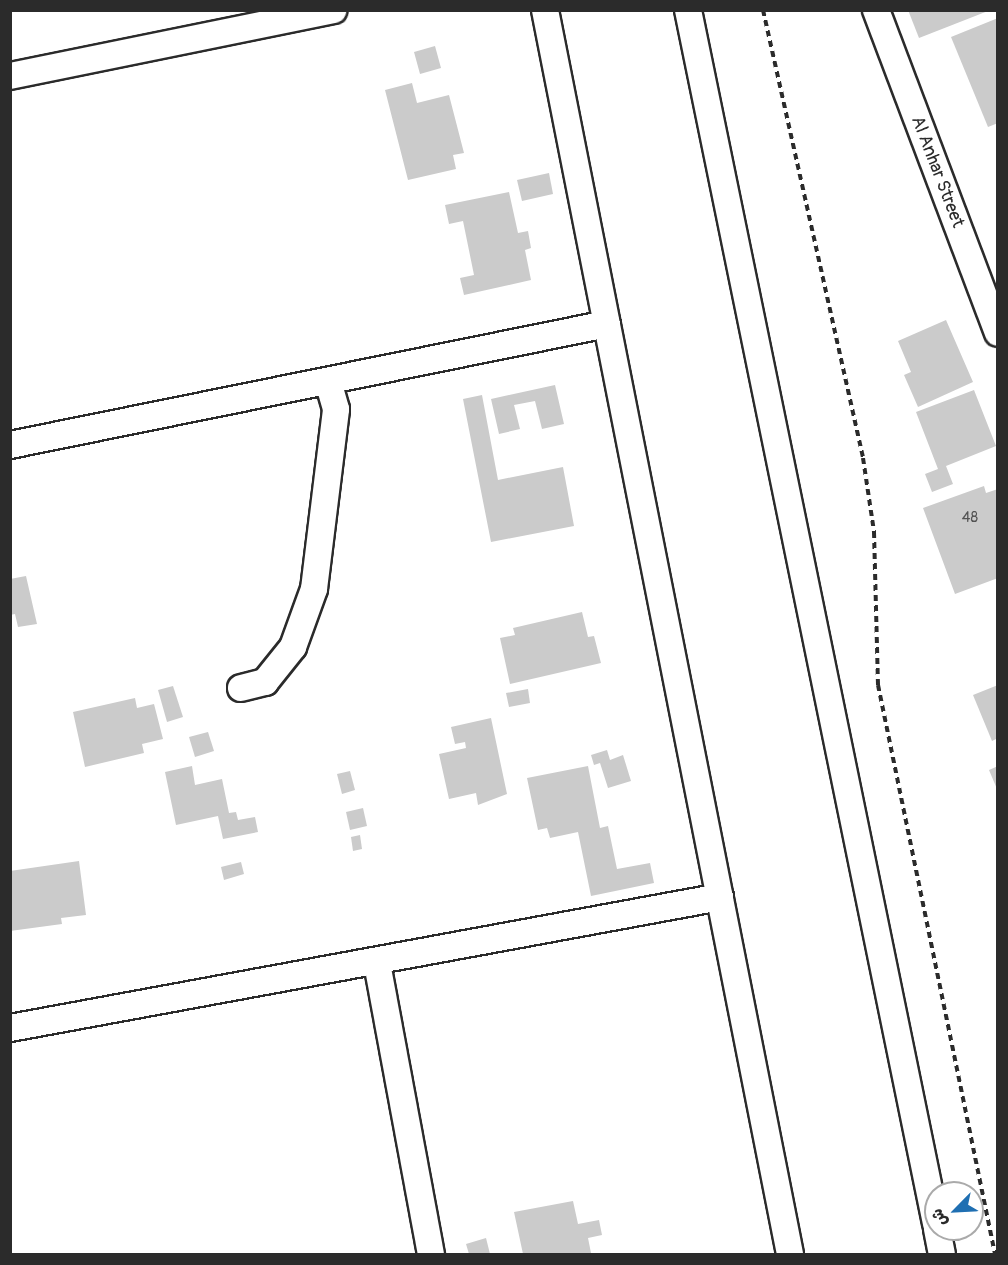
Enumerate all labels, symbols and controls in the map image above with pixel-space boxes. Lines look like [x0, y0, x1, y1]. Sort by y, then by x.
street label: Al Anhar Street [906, 113, 968, 231]
house number: 48 [962, 509, 978, 527]
north arrow [924, 1181, 984, 1241]
text: ش [927, 1205, 952, 1230]

